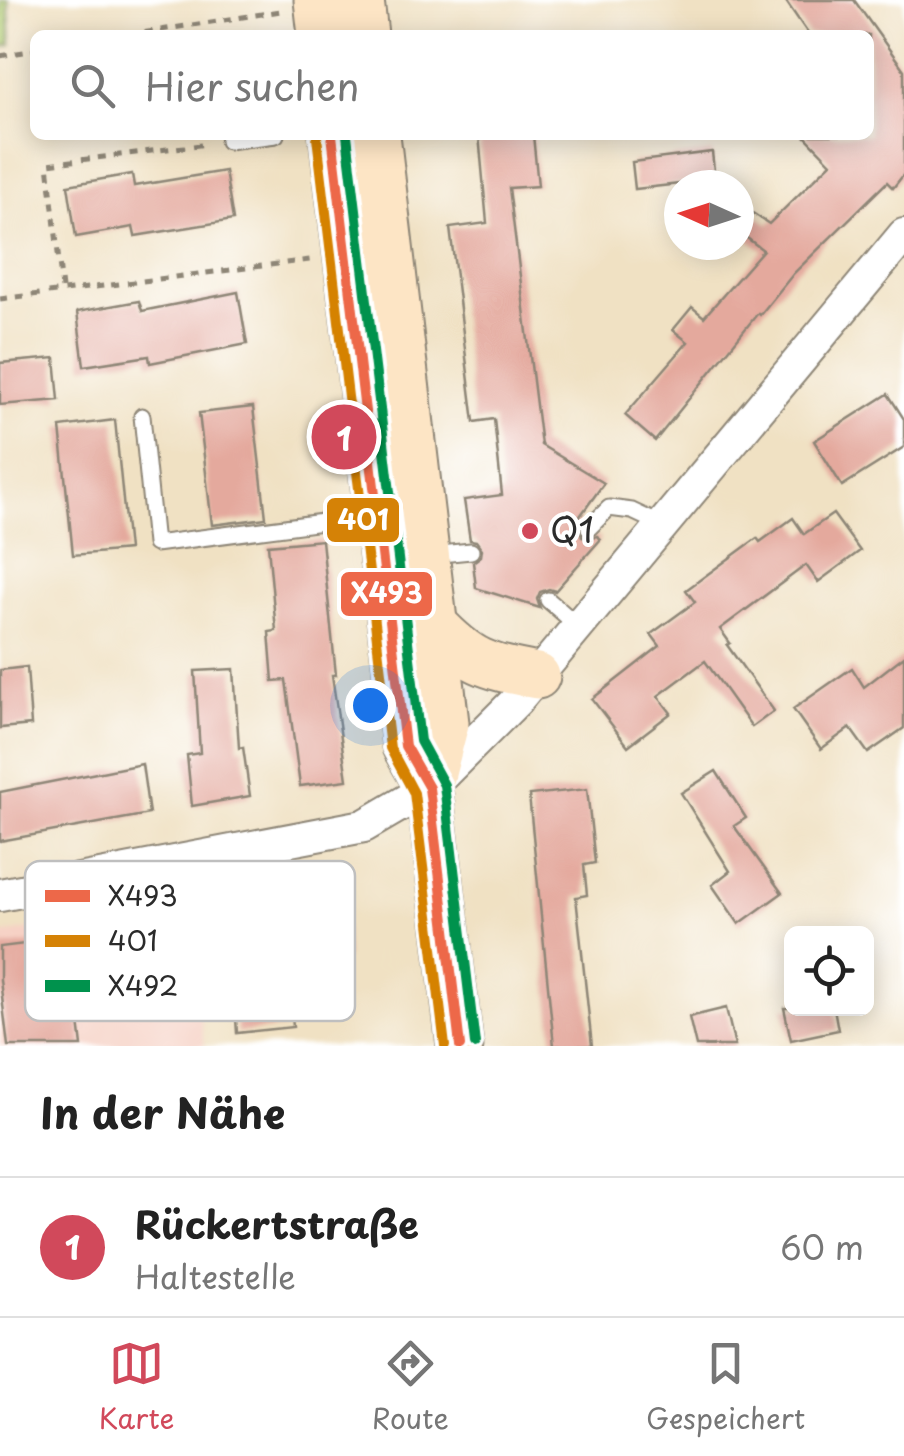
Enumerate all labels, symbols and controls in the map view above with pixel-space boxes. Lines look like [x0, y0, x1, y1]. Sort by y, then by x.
search box [30, 30, 874, 140]
text: Hier suchen [145, 57, 359, 114]
icon: search [65, 58, 120, 113]
north arrow [664, 170, 754, 260]
pin: 1 [312, 400, 376, 474]
line badge: 401 [325, 496, 401, 544]
text: 401 [337, 497, 389, 540]
place label: Q1 [550, 502, 594, 555]
marker: Q1 [519, 520, 541, 542]
line badge: X493 [339, 570, 434, 618]
text: X493 [351, 570, 423, 613]
your location [345, 680, 396, 731]
legend [25, 861, 355, 1021]
text: X493 [108, 873, 178, 916]
text: 401 [108, 918, 158, 961]
map controls [784, 926, 874, 1016]
button: locate [784, 926, 874, 1016]
text: X492 [108, 963, 178, 1006]
text: In der Nähe [40, 1080, 285, 1143]
text: Rückertstraße [135, 1195, 419, 1252]
text: 1 [65, 1223, 80, 1271]
text: 60 m [780, 1223, 864, 1271]
text: Haltestelle [135, 1252, 296, 1300]
tab: Karte [99, 1336, 174, 1439]
tab: Route [372, 1336, 449, 1439]
tab: Gespeichert [646, 1336, 805, 1439]

